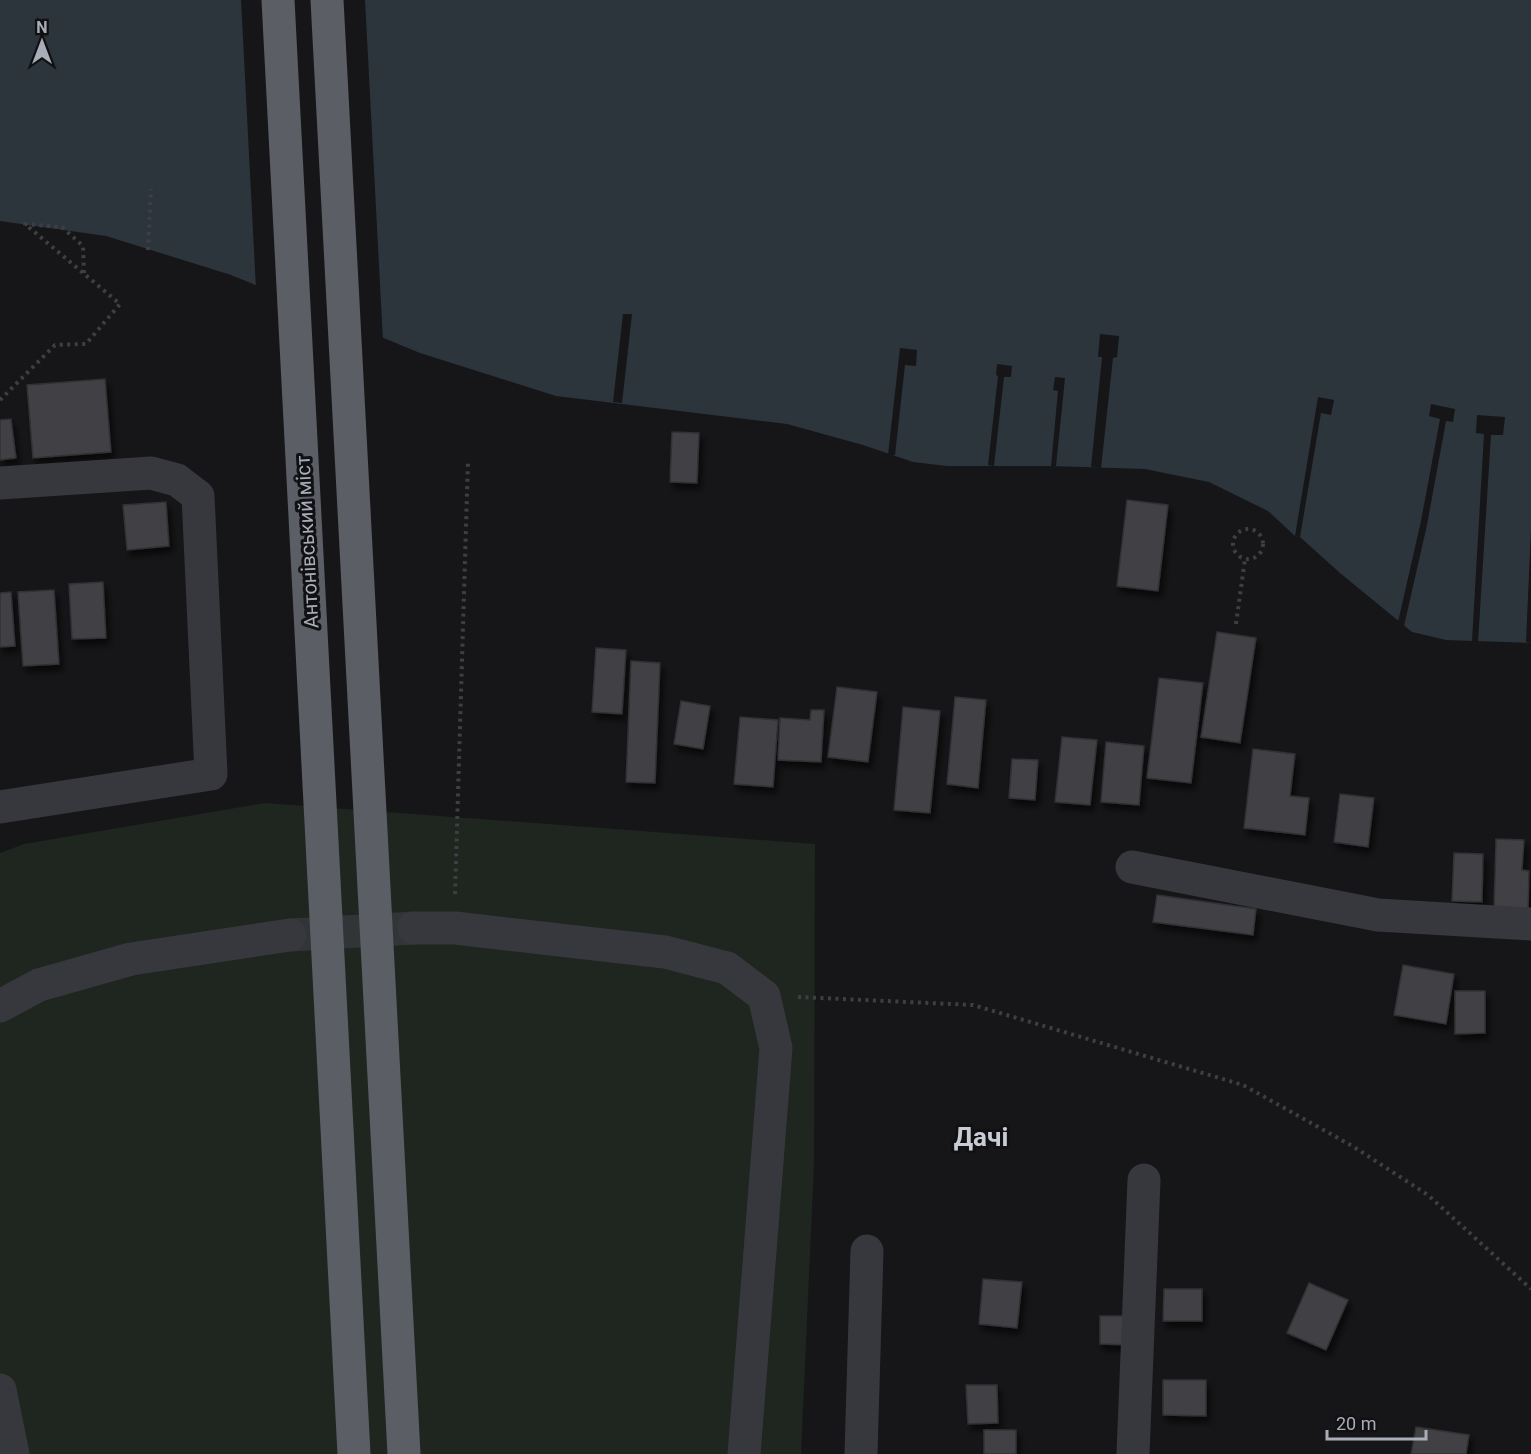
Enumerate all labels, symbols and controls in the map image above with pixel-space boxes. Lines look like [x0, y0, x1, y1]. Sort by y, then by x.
north arrow [12, 12, 72, 72]
text: N [36, 18, 48, 37]
street label: Антонівський міст [290, 455, 324, 629]
district label: Дачі [954, 1122, 1008, 1152]
scale bar [1327, 1403, 1426, 1441]
text: 20 m [1336, 1413, 1376, 1434]

